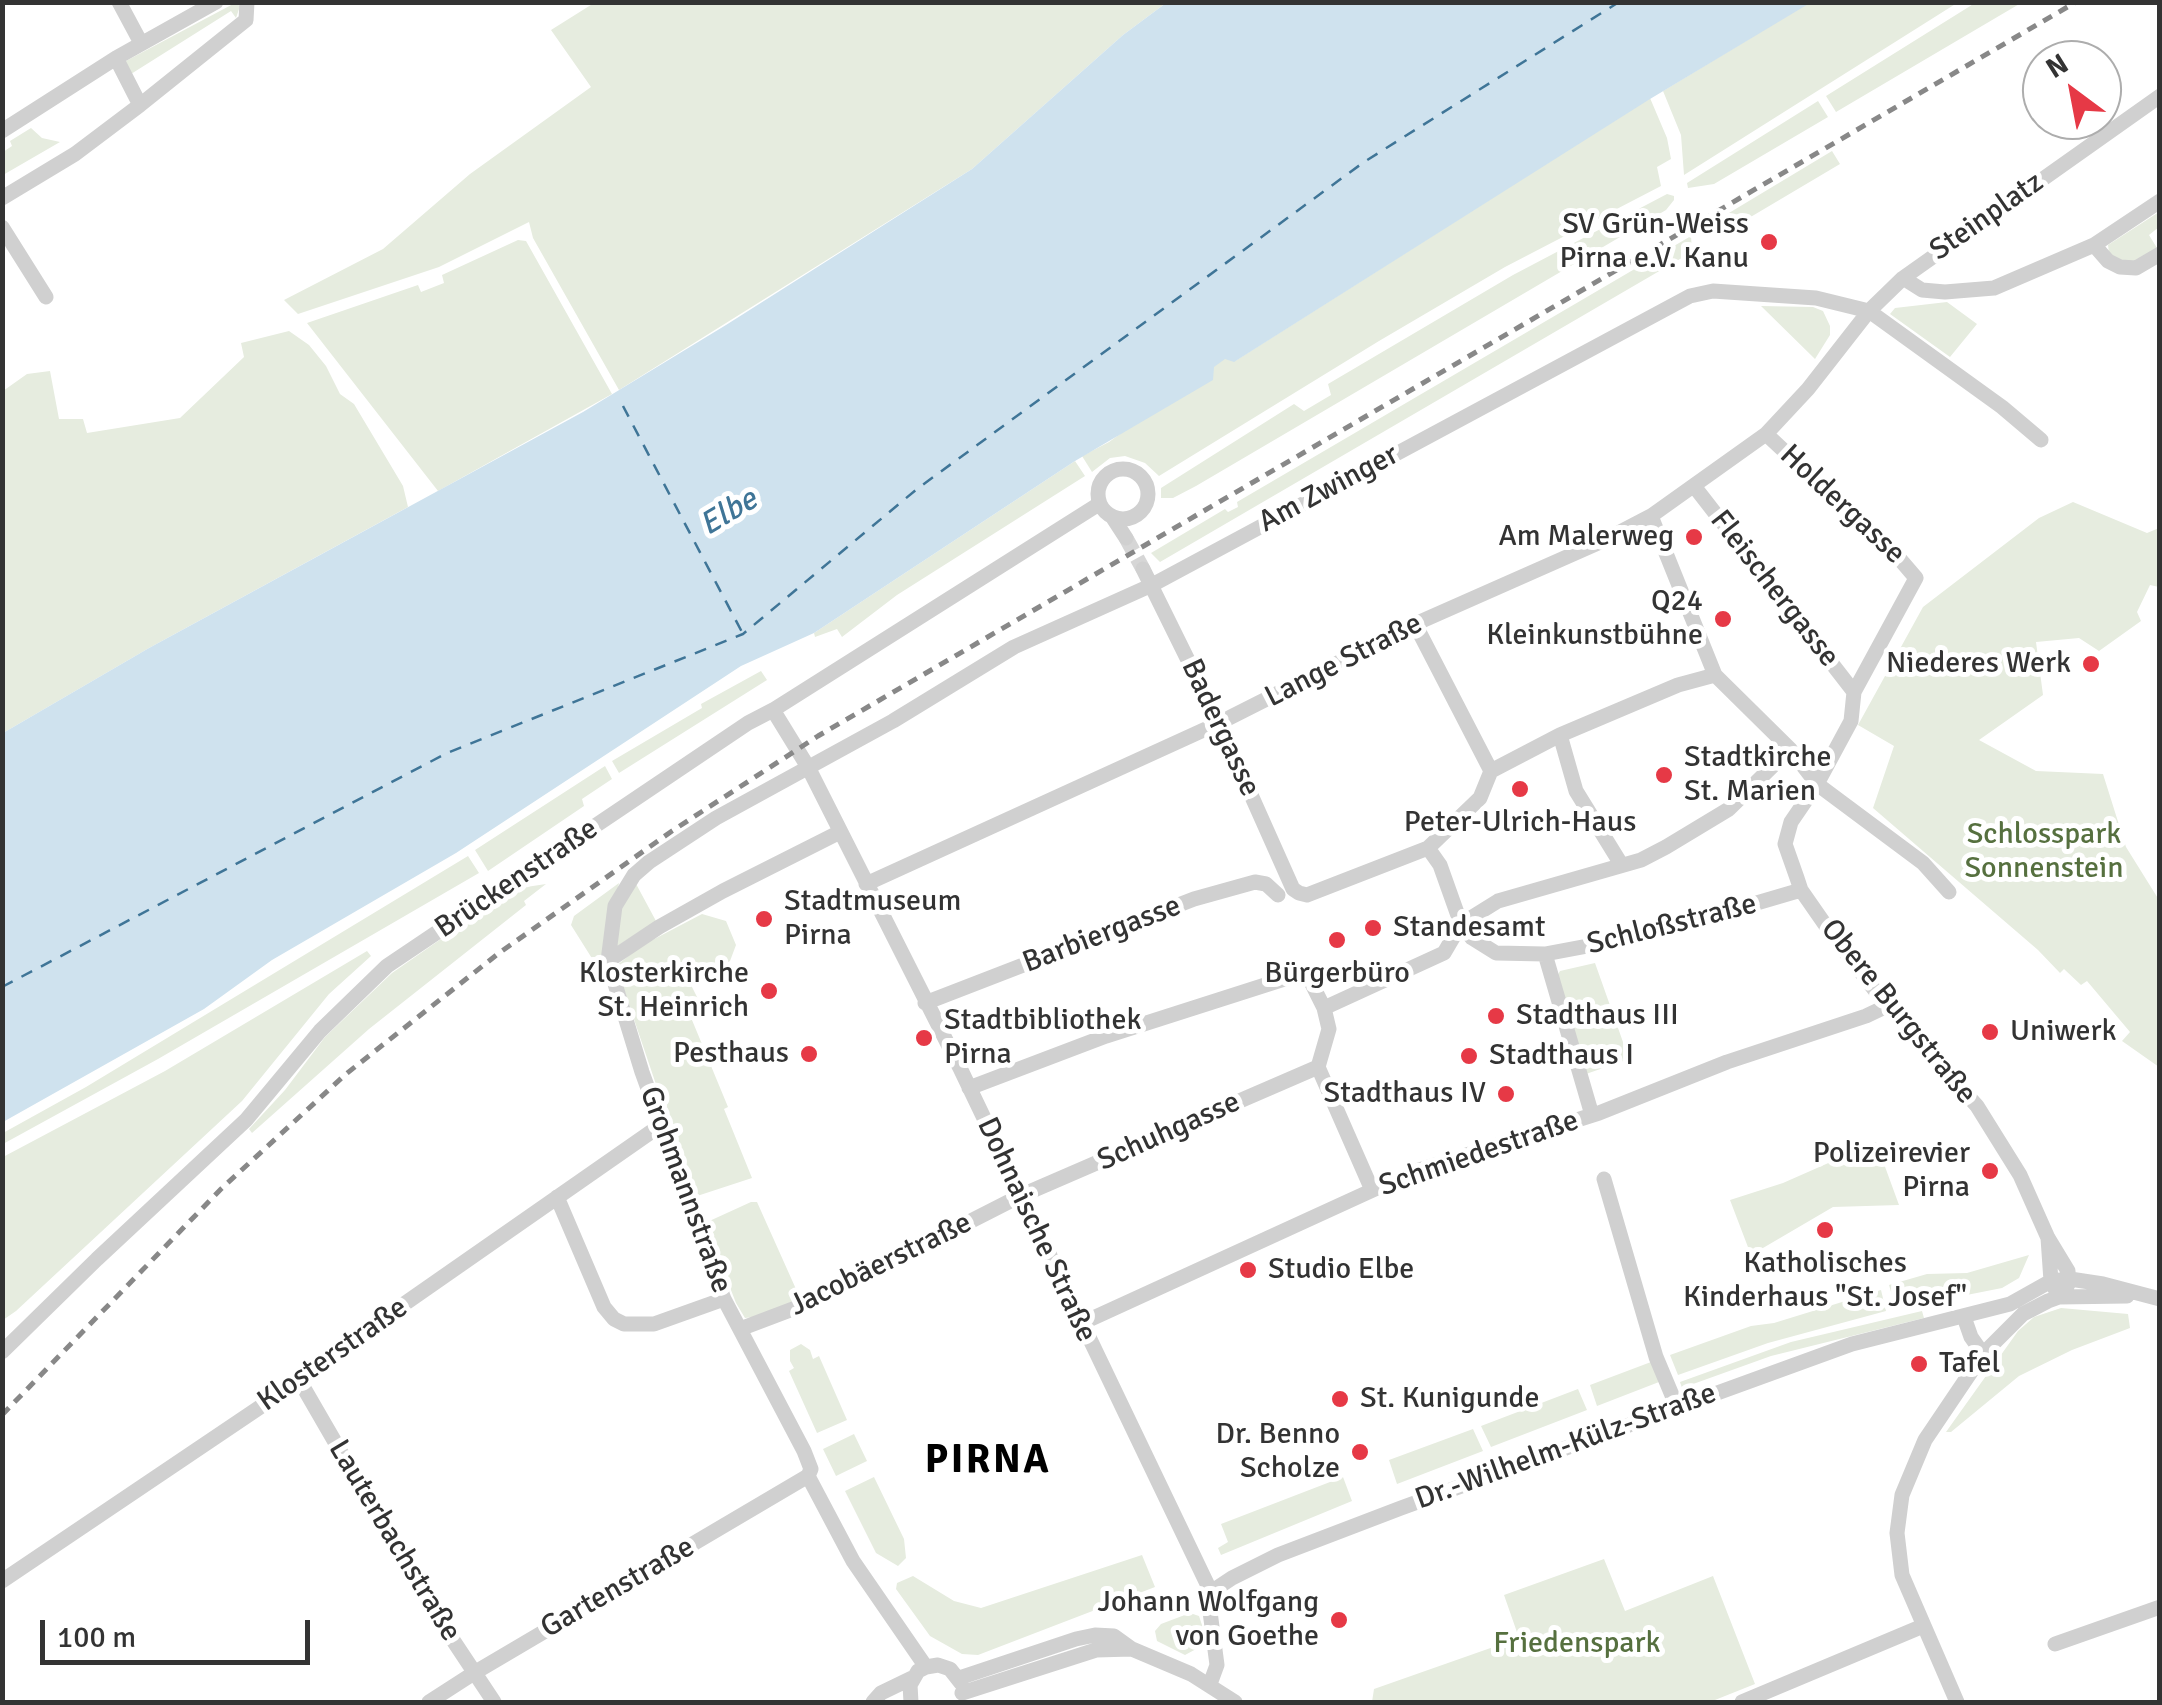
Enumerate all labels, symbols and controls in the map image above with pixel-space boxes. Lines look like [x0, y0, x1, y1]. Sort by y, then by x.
north arrow [2022, 40, 2122, 140]
text: N [2040, 47, 2074, 86]
street label: Steinplatz [1923, 165, 2051, 269]
place label: SV Grün-Weiss Pirna e.V. Kanu [1560, 207, 1749, 278]
marker: SV Grün-Weiss Pirna e.V. Kanu [1758, 231, 1780, 253]
street label: Am Zwinger [1253, 437, 1405, 541]
street label: Holdergasse [1772, 438, 1912, 572]
water label: Elbe [693, 481, 765, 545]
street label: Fleischergasse [1702, 503, 1846, 675]
place label: Am Malerweg [1498, 519, 1674, 555]
marker: Am Malerweg [1683, 526, 1705, 548]
place label: Q24 Kleinkunstbühne [1486, 584, 1703, 654]
street label: Lange Straße [1259, 606, 1429, 716]
marker: Q24 Kleinkunstbühne [1712, 608, 1734, 630]
place label: Niederes Werk [1886, 646, 2071, 682]
marker: Niederes Werk [2080, 653, 2102, 675]
street label: Badergasse [1173, 654, 1267, 802]
place label: Stadtkirche St. Marien [1684, 740, 1832, 810]
marker: Stadtkirche St. Marien [1653, 764, 1675, 786]
marker: Peter-Ulrich-Haus [1509, 778, 1531, 800]
place label: Peter-Ulrich-Haus [1404, 805, 1636, 841]
street label: Brückenstraße [429, 811, 605, 947]
park label: Schlosspark Sonnenstein [1964, 817, 2124, 888]
place label: Stadtmuseum Pirna [784, 884, 961, 954]
street label: Schloßstraße [1584, 887, 1760, 963]
street label: Barbiergasse [1018, 888, 1186, 982]
marker: Stadtmuseum Pirna [753, 908, 775, 930]
place label: Standesamt [1393, 910, 1545, 946]
street label: Obere Burgstraße [1812, 912, 1984, 1112]
marker: Standesamt [1362, 917, 1384, 939]
marker: Bürgerbüro [1326, 929, 1348, 951]
place label: Klosterkirche St. Heinrich [579, 956, 749, 1026]
place label: Bürgerbüro [1264, 956, 1410, 992]
marker: Klosterkirche St. Heinrich [758, 980, 780, 1002]
place label: Stadthaus III [1516, 998, 1679, 1034]
place label: Stadtbibliothek Pirna [944, 1003, 1141, 1074]
marker: Stadthaus III [1485, 1005, 1507, 1027]
place label: Uniwerk [2010, 1014, 2117, 1050]
marker: Uniwerk [1979, 1021, 2001, 1043]
marker: Stadtbibliothek Pirna [913, 1027, 935, 1049]
place label: Pesthaus [673, 1036, 789, 1072]
place label: Stadthaus I [1489, 1038, 1634, 1074]
marker: Pesthaus [798, 1043, 820, 1065]
marker: Stadthaus I [1458, 1045, 1480, 1067]
place label: Stadthaus IV [1324, 1076, 1486, 1112]
street label: Grohmannstraße [631, 1082, 739, 1298]
marker: Stadthaus IV [1495, 1083, 1517, 1105]
street label: Schuhgasse [1092, 1085, 1246, 1179]
street label: Schmiedestraße [1375, 1103, 1583, 1205]
street label: Dohnaische Straße [968, 1112, 1104, 1348]
place label: Polizeirevier Pirna [1813, 1136, 1970, 1206]
marker: Polizeirevier Pirna [1979, 1160, 2001, 1182]
street label: Jacobäerstraße [784, 1205, 978, 1325]
marker: Katholisches Kinderhaus "St. Josef" [1814, 1219, 1836, 1241]
place label: Katholisches Kinderhaus "St. Josef" [1683, 1246, 1967, 1316]
place label: Studio Elbe [1268, 1252, 1414, 1288]
marker: Studio Elbe [1237, 1259, 1259, 1281]
street label: Klosterstraße [251, 1290, 415, 1420]
place label: Tafel [1939, 1346, 2000, 1382]
marker: Tafel [1908, 1353, 1930, 1375]
street label: Dr.-Wilhelm-Külz-Straße [1411, 1376, 1721, 1518]
place label: St. Kunigunde [1360, 1381, 1539, 1417]
marker: St. Kunigunde [1329, 1388, 1351, 1410]
place label: Dr. Benno Scholze [1216, 1417, 1340, 1488]
street label: Lauterbachstraße [320, 1434, 468, 1648]
district label: PIRNA [925, 1437, 1051, 1485]
marker: Dr. Benno Scholze [1349, 1441, 1371, 1463]
street label: Gartenstraße [535, 1530, 701, 1646]
place label: Johann Wolfgang von Goethe [1097, 1585, 1319, 1656]
scale bar [45, 1600, 315, 1662]
marker: Johann Wolfgang von Goethe [1328, 1609, 1350, 1631]
text: 100 m [57, 1619, 136, 1656]
park label: Friedenspark [1493, 1626, 1661, 1662]

